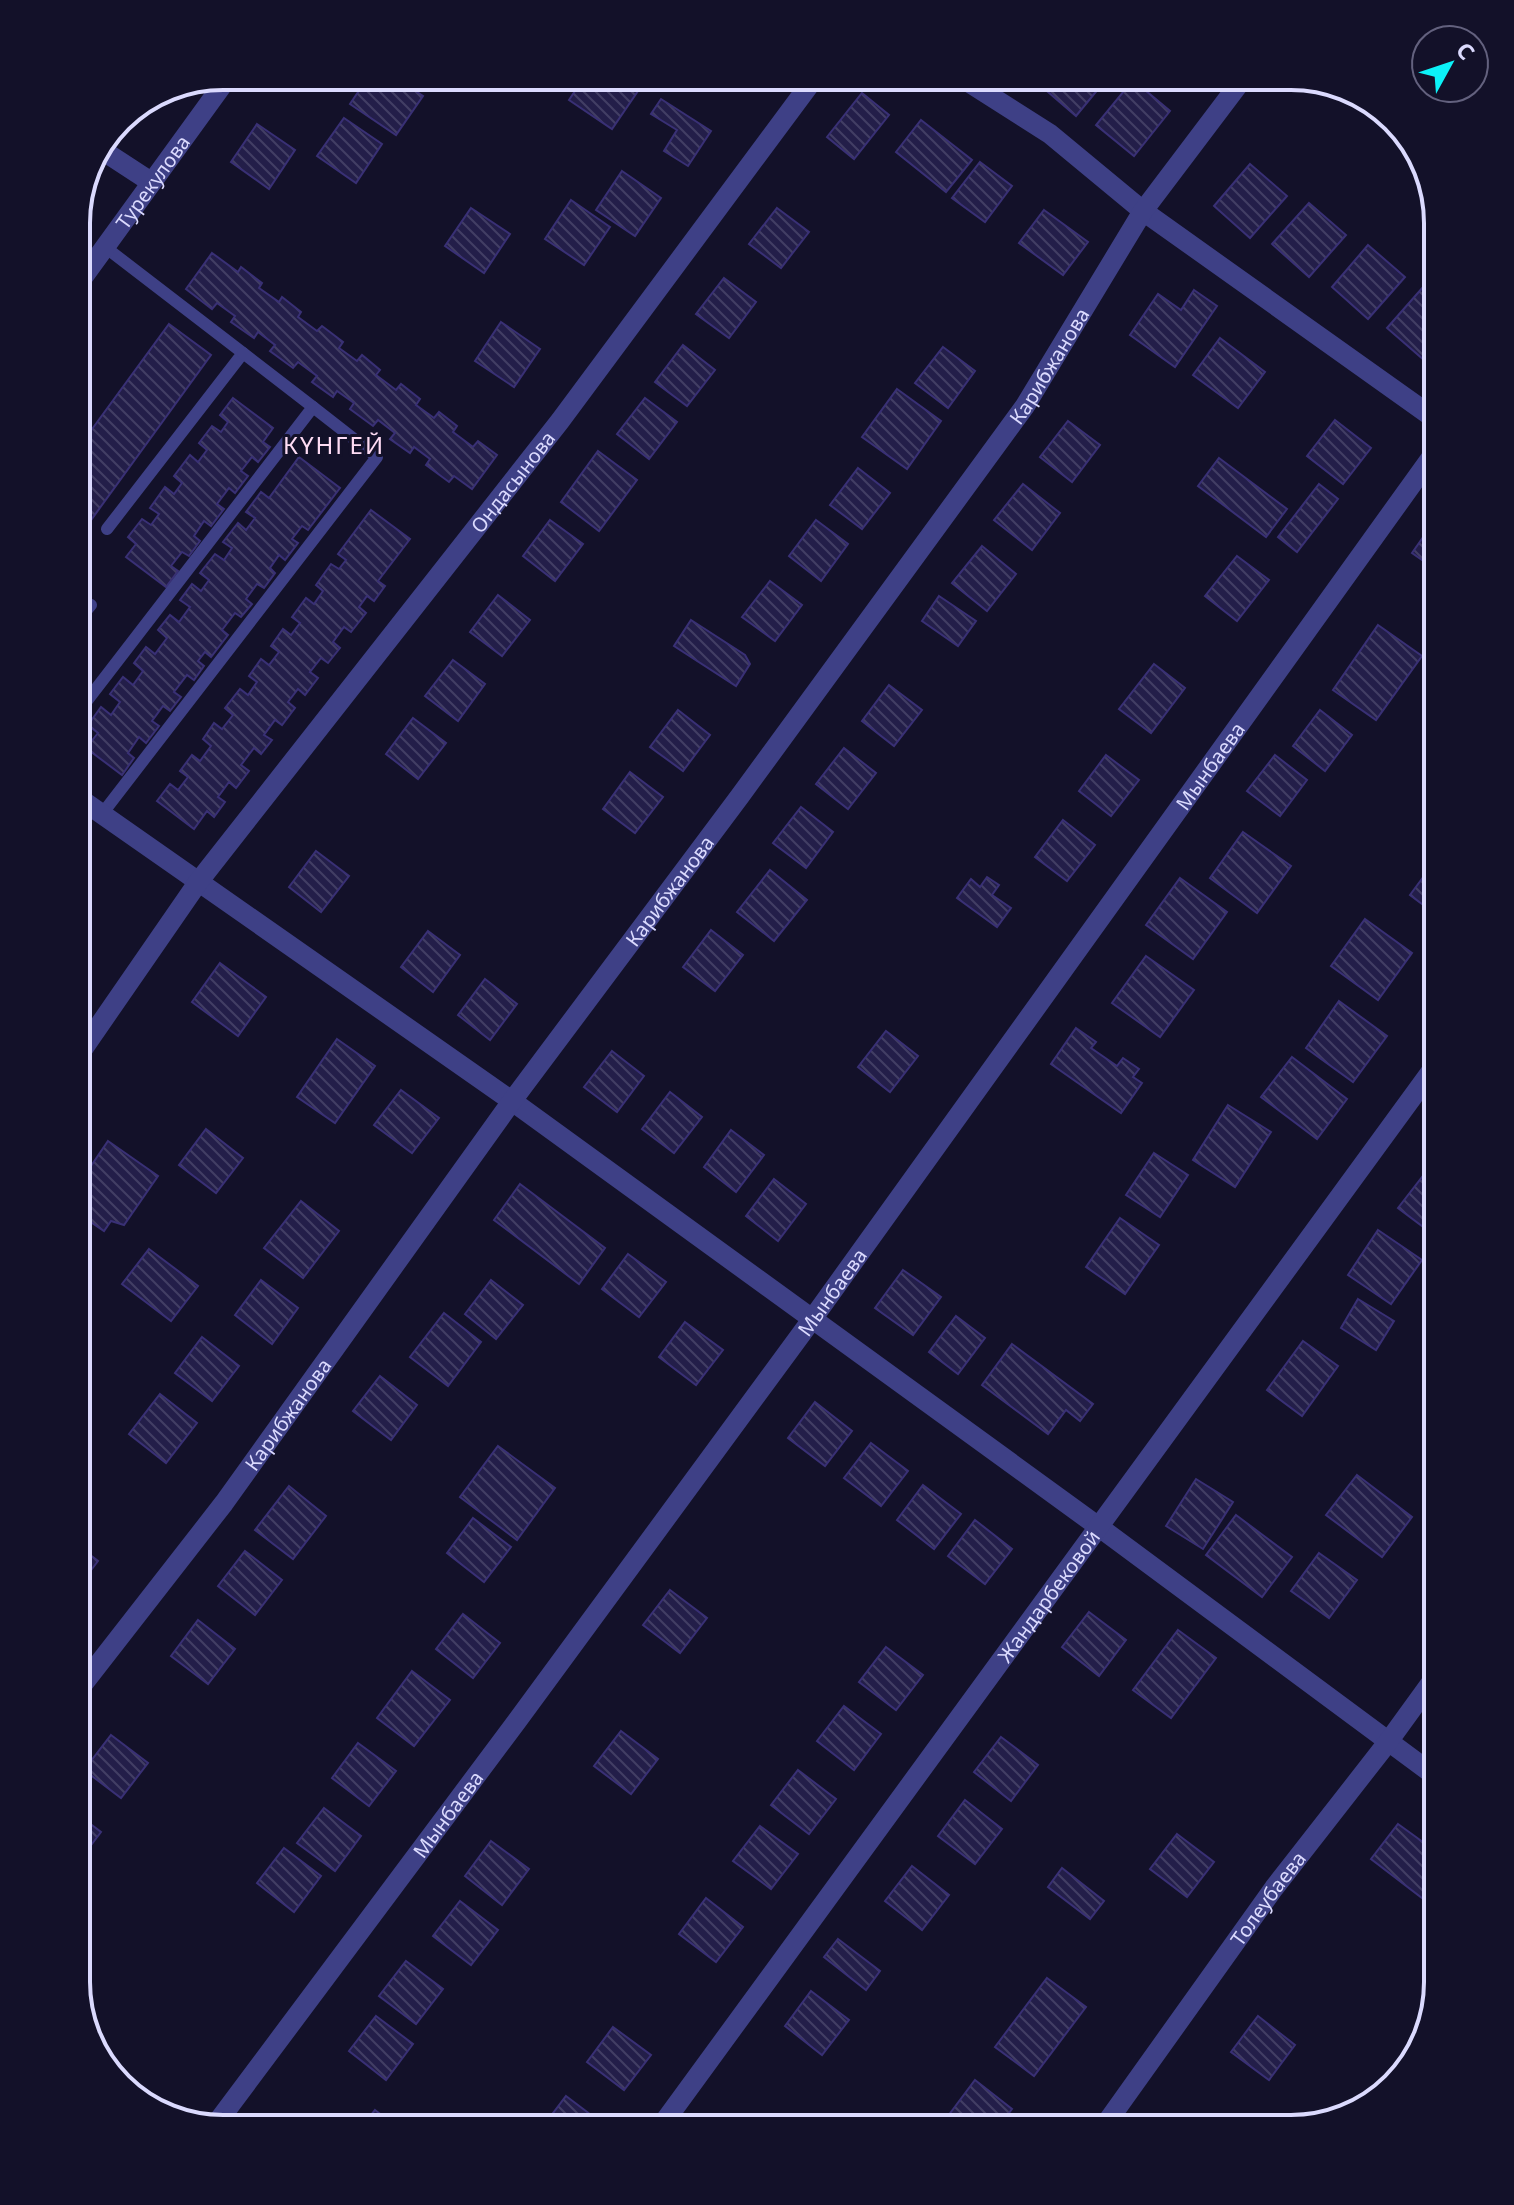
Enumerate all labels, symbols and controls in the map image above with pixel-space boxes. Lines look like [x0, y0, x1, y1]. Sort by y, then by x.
north arrow [1410, 24, 1490, 104]
text: С [1450, 35, 1482, 66]
street label: Турекулова [109, 129, 196, 234]
street label: Карибжанова [1003, 302, 1095, 429]
street label: Ондасынова [464, 425, 561, 538]
district label: КҮНГЕЙ [283, 428, 385, 461]
street label: Мынбаева [1169, 716, 1250, 815]
street label: Карибжанова [619, 830, 720, 952]
street label: Мынбаева [791, 1243, 872, 1341]
street label: Карибжанова [238, 1353, 337, 1476]
street label: Жандарбековой [991, 1524, 1105, 1667]
street label: Мынбаева [406, 1765, 489, 1863]
street label: Толеубаева [1224, 1845, 1311, 1951]

